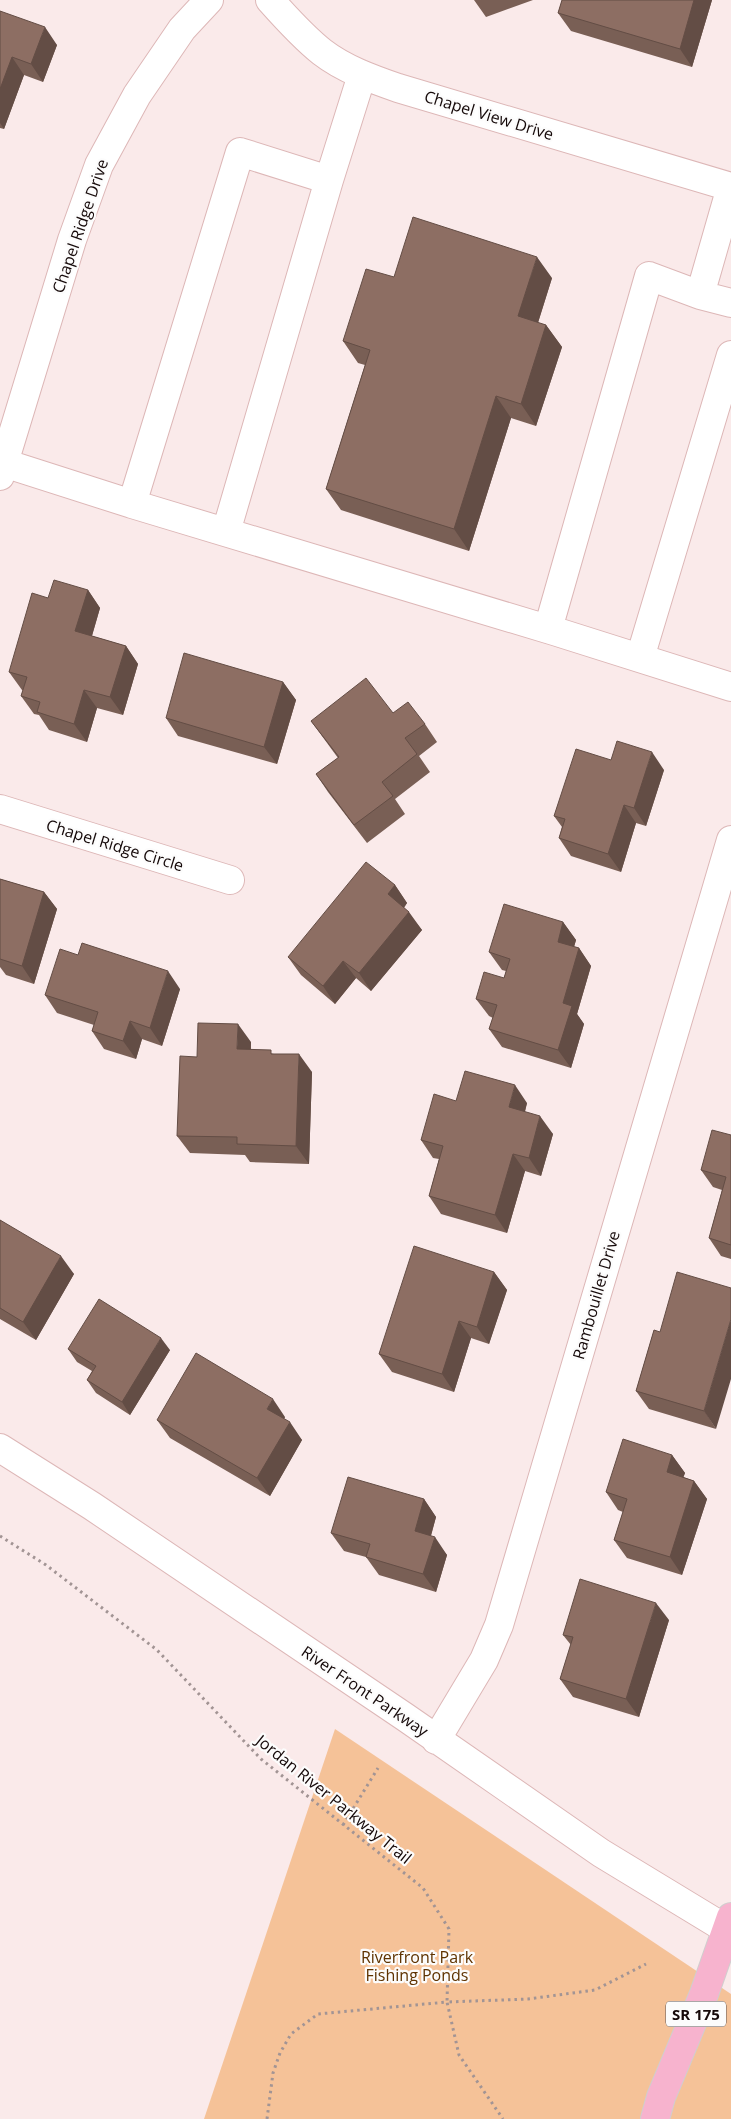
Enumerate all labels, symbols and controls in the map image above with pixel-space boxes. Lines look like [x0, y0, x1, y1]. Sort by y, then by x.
street label: Chapel View Drive [422, 85, 556, 145]
street label: Chapel Ridge Drive [47, 156, 113, 296]
street label: Chapel Ridge Circle [44, 814, 186, 876]
street label: Rambouillet Drive [567, 1228, 625, 1362]
street label: River Front Parkway [297, 1640, 433, 1742]
street label: Jordan River Parkway Trail [250, 1728, 416, 1869]
park label: Riverfront Park Fishing Ponds [361, 1946, 474, 1986]
road number: SR 175 [666, 2002, 726, 2026]

